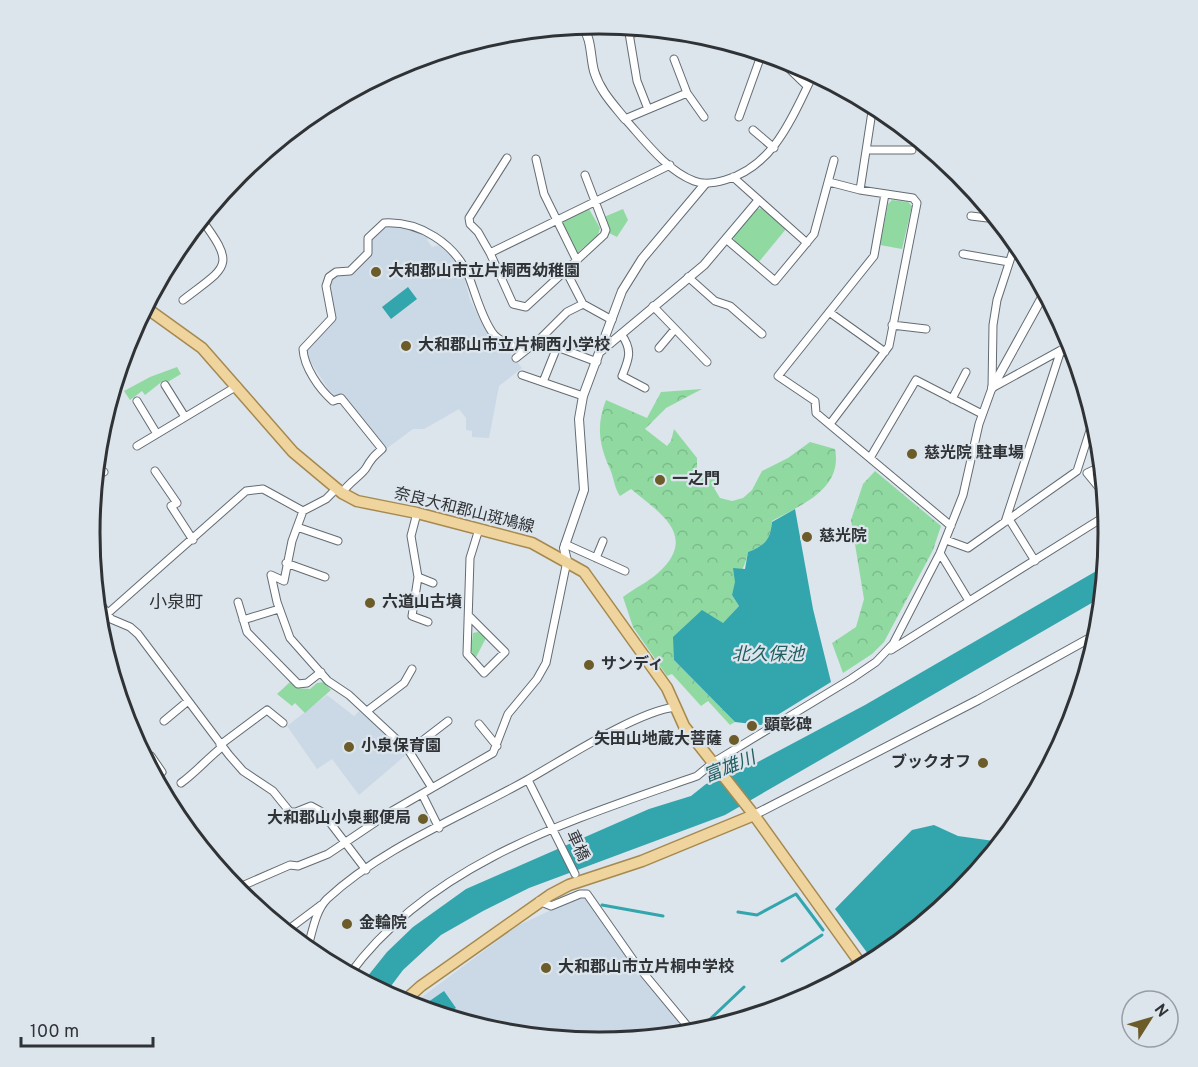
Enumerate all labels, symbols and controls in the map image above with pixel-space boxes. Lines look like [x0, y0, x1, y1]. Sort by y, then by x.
place label: 大和郡山市立片桐西幼稚園 [388, 262, 580, 282]
marker: 大和郡山市立片桐西幼稚園 [369, 265, 383, 279]
place label: 大和郡山市立片桐西小学校 [418, 336, 610, 356]
marker: 大和郡山市立片桐西小学校 [399, 339, 413, 353]
place label: 慈光院 駐車場 [924, 444, 1024, 464]
marker: 慈光院 駐車場 [905, 447, 919, 461]
place label: 一之門 [672, 470, 720, 490]
marker: 一之門 [653, 473, 667, 487]
street label: 奈良大和郡山斑鳩線 [392, 484, 536, 538]
place label: 慈光院 [819, 527, 867, 547]
marker: 慈光院 [800, 530, 814, 544]
district label: 小泉町 [149, 592, 203, 615]
place label: 六道山古墳 [382, 593, 462, 613]
marker: 六道山古墳 [363, 596, 377, 610]
water label: 北久保池 [732, 644, 806, 667]
place label: サンディ [601, 655, 664, 675]
marker: サンディ [582, 658, 596, 672]
place label: 顕彰碑 [764, 716, 812, 736]
marker: 顕彰碑 [745, 719, 759, 733]
place label: 矢田山地蔵大菩薩 [594, 730, 722, 750]
marker: 矢田山地蔵大菩薩 [727, 733, 741, 747]
place label: 小泉保育園 [361, 737, 441, 757]
marker: 小泉保育園 [342, 740, 356, 754]
water label: 富雄川 [701, 746, 761, 789]
place label: ブックオフ [891, 753, 971, 773]
marker: ブックオフ [976, 756, 990, 770]
place label: 大和郡山小泉郵便局 [267, 809, 411, 829]
marker: 大和郡山小泉郵便局 [416, 812, 430, 826]
street label: 車橋 [561, 827, 593, 865]
place label: 金輪院 [359, 913, 407, 934]
marker: 金輪院 [340, 917, 354, 931]
place label: 大和郡山市立片桐中学校 [558, 958, 734, 978]
marker: 大和郡山市立片桐中学校 [539, 961, 553, 975]
north arrow [1120, 989, 1180, 1049]
text: N [1149, 1001, 1172, 1022]
scale bar [21, 1010, 153, 1048]
text: 100 m [30, 1021, 79, 1044]

